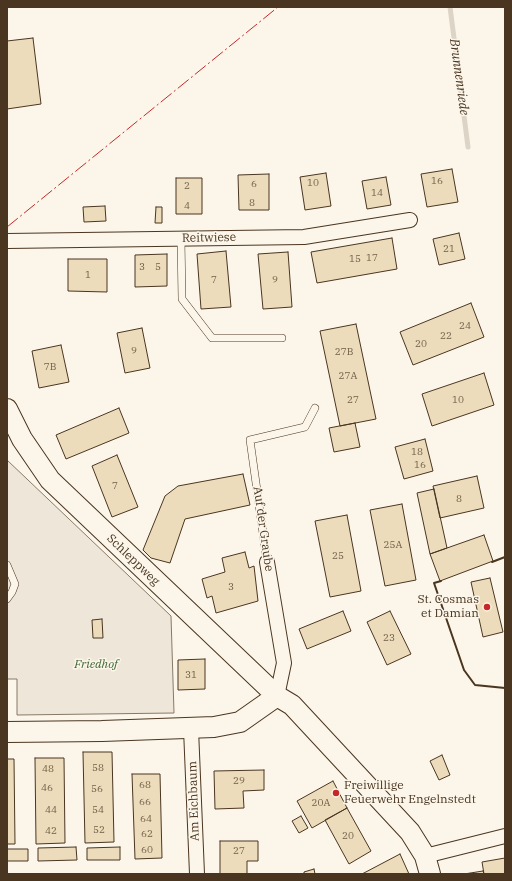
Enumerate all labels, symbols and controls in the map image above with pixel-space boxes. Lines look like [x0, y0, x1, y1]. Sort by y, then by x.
water label: Brunnenriede [446, 38, 472, 116]
house number: 16 [431, 175, 443, 187]
house number: 10 [307, 177, 319, 189]
house number: 6 [251, 178, 257, 190]
house number: 2 [184, 180, 190, 192]
house number: 14 [371, 187, 383, 199]
house number: 8 [249, 197, 255, 209]
house number: 4 [184, 200, 190, 212]
street label: Reitwiese [182, 230, 236, 246]
house number: 21 [443, 243, 455, 255]
house number: 17 [366, 252, 378, 264]
house number: 15 [349, 253, 361, 265]
house number: 3 [139, 261, 145, 273]
house number: 5 [155, 261, 161, 273]
house number: 1 [85, 269, 91, 281]
house number: 7 [211, 274, 217, 286]
house number: 9 [272, 274, 278, 286]
house number: 24 [459, 320, 471, 332]
house number: 22 [440, 330, 452, 342]
house number: 20 [415, 338, 427, 350]
house number: 9 [131, 345, 137, 357]
house number: 27B [335, 346, 353, 358]
house number: 7B [44, 361, 56, 373]
house number: 27A [339, 370, 357, 382]
house number: 27 [347, 394, 359, 406]
house number: 10 [452, 394, 464, 406]
house number: 18 [411, 446, 423, 458]
house number: 16 [414, 459, 426, 471]
house number: 7 [112, 480, 118, 492]
street label: Auf der Graube [250, 486, 276, 572]
house number: 8 [456, 493, 462, 505]
street label: Schleppweg [104, 531, 162, 589]
house number: 25A [384, 539, 402, 551]
house number: 25 [332, 550, 344, 562]
house number: 3 [228, 581, 234, 593]
place label: St. Cosmas et Damian [417, 593, 479, 621]
marker: St. Cosmas et Damian [482, 602, 492, 612]
house number: 23 [383, 632, 395, 644]
park label: Friedhof [74, 658, 118, 672]
house number: 31 [185, 669, 197, 681]
street label: Am Eichbaum [185, 761, 203, 841]
house number: 58 [92, 762, 104, 774]
house number: 48 [42, 763, 54, 775]
house number: 29 [233, 775, 245, 787]
house number: 68 [139, 779, 151, 791]
place label: Freiwillige Feuerwehr Engelnstedt [344, 779, 476, 807]
house number: 46 [41, 782, 53, 794]
house number: 56 [91, 783, 103, 795]
marker: Freiwillige Feuerwehr Engelnstedt [331, 788, 341, 798]
house number: 66 [139, 796, 151, 808]
house number: 20A [312, 797, 330, 809]
house number: 44 [45, 804, 57, 816]
house number: 54 [92, 804, 104, 816]
house number: 64 [140, 813, 152, 825]
house number: 52 [93, 824, 105, 836]
house number: 42 [45, 825, 57, 837]
house number: 62 [141, 828, 153, 840]
house number: 20 [342, 830, 354, 842]
house number: 60 [141, 844, 153, 856]
house number: 27 [233, 845, 245, 857]

